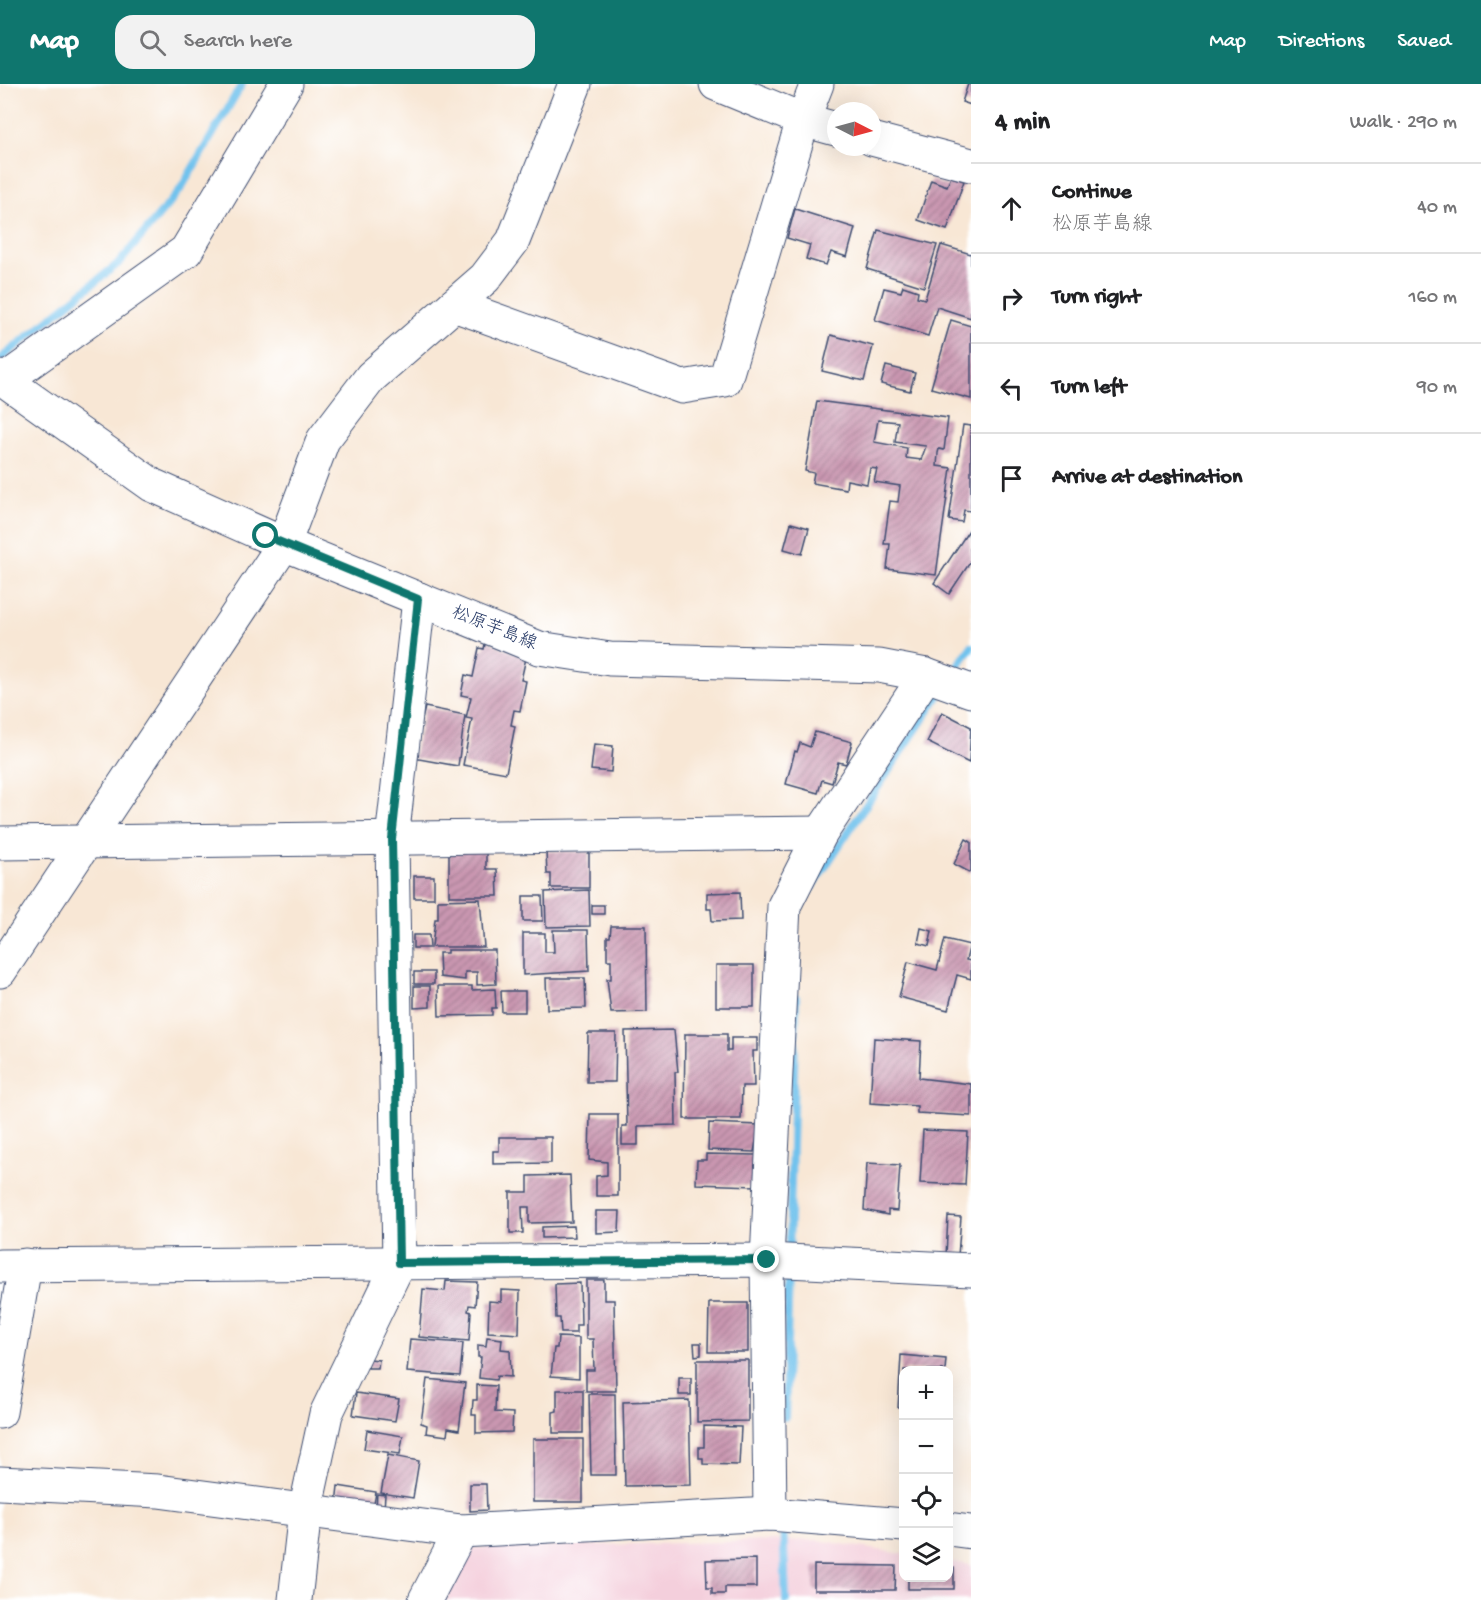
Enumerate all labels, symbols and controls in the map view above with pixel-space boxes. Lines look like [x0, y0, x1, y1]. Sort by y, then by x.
search box [115, 15, 535, 69]
text: Map [30, 26, 79, 59]
icon: search [136, 26, 169, 59]
text: Search here [184, 29, 292, 55]
text: Map [1209, 30, 1246, 55]
text: Directions [1279, 30, 1364, 55]
text: Saved [1397, 30, 1451, 55]
north arrow [827, 102, 881, 156]
text: 4 min [995, 108, 1050, 139]
text: Walk · 290 m [1350, 112, 1457, 135]
text: Continue [1052, 180, 1132, 206]
icon: ahead [995, 192, 1028, 225]
text: 40 m [1417, 197, 1457, 220]
text: 松原芋島線 [1052, 214, 1152, 237]
icon: right [995, 282, 1028, 315]
text: Turn right [1052, 285, 1140, 311]
text: 160 m [1408, 287, 1457, 310]
icon: left [995, 372, 1028, 405]
text: Turn left [1052, 375, 1126, 401]
text: 90 m [1417, 377, 1457, 400]
icon: arrive [995, 462, 1028, 495]
text: Arrive at destination [1052, 465, 1242, 491]
route start [252, 522, 278, 548]
street label: 松原芋島線 [448, 601, 540, 656]
route end [753, 1246, 779, 1272]
map controls [899, 1366, 953, 1582]
button: + [899, 1366, 953, 1420]
button: − [899, 1420, 953, 1474]
button: locate [899, 1474, 953, 1528]
button: layers [899, 1528, 953, 1582]

